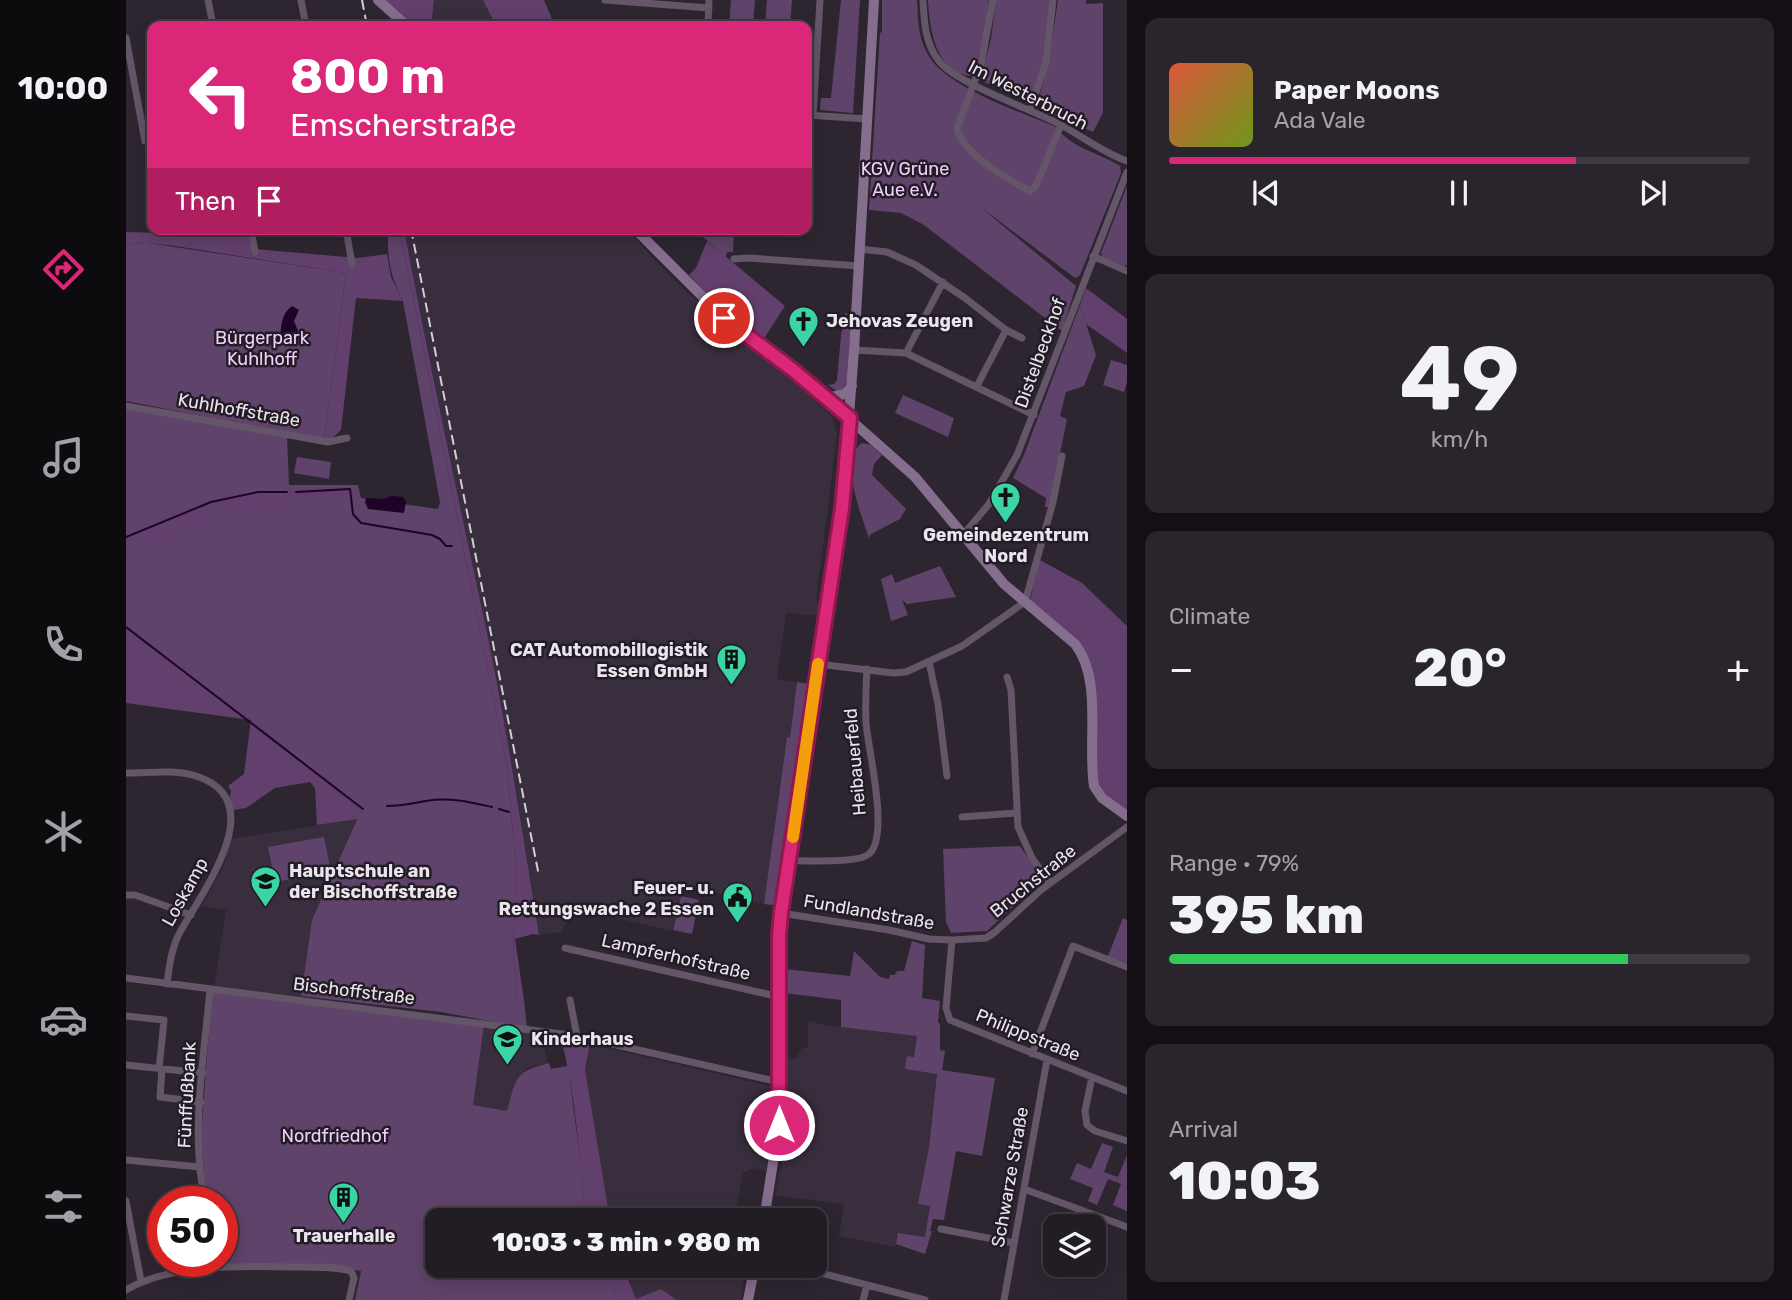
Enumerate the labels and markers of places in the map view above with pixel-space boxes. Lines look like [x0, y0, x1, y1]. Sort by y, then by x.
pin [694, 288, 754, 348]
church icon: Jehovas Zeugen [786, 304, 820, 348]
place label: Jehovas Zeugen [826, 310, 973, 332]
church icon: Gemeindezentrum Nord [989, 480, 1023, 524]
place label: Gemeindezentrum Nord [923, 524, 1089, 567]
place label: CAT Automobillogistik Essen GmbH [510, 639, 708, 682]
building icon: CAT Automobillogistik Essen GmbH [714, 643, 748, 687]
place label: Hauptschule an der Bischoffstraße [289, 860, 458, 903]
school or university icon: Hauptschule an der Bischoffstraße [249, 864, 283, 908]
place label: Feuer- u. Rettungswache 2 Essen [499, 877, 714, 920]
public building icon: Feuer- u. Rettungswache 2 Essen [720, 881, 754, 925]
school or university icon: Kinderhaus [491, 1022, 525, 1066]
place label: Kinderhaus [531, 1028, 634, 1050]
building icon: Trauerhalle [327, 1181, 361, 1225]
place label: Trauerhalle [293, 1225, 396, 1247]

